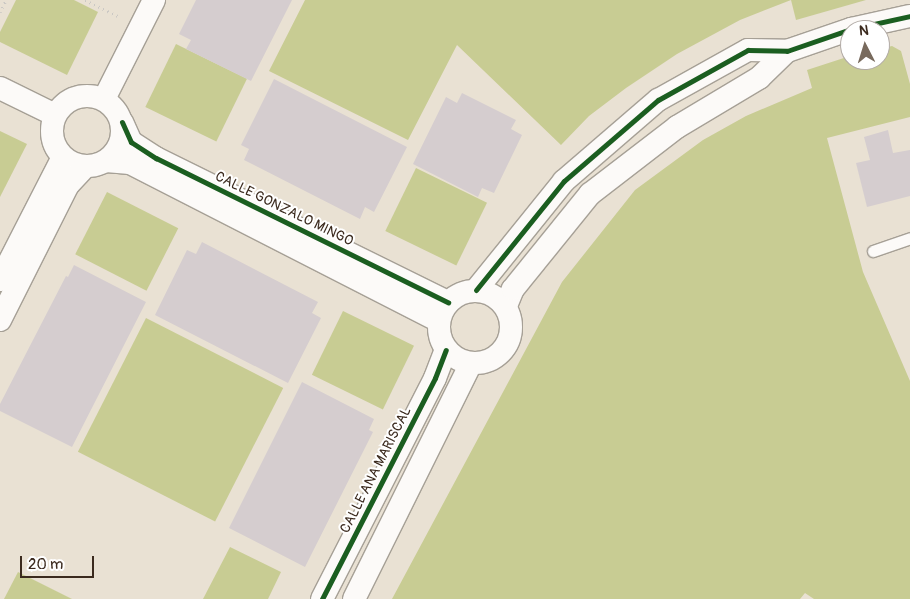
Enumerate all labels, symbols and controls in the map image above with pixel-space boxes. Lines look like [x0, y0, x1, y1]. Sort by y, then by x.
north arrow [840, 20, 890, 70]
text: N [858, 22, 869, 39]
street label: CALLE GONZALO MINGO [212, 168, 356, 250]
street label: CALLE ANA MARISCAL [337, 404, 415, 536]
scale bar [22, 546, 96, 578]
text: 20 m [28, 555, 63, 574]

